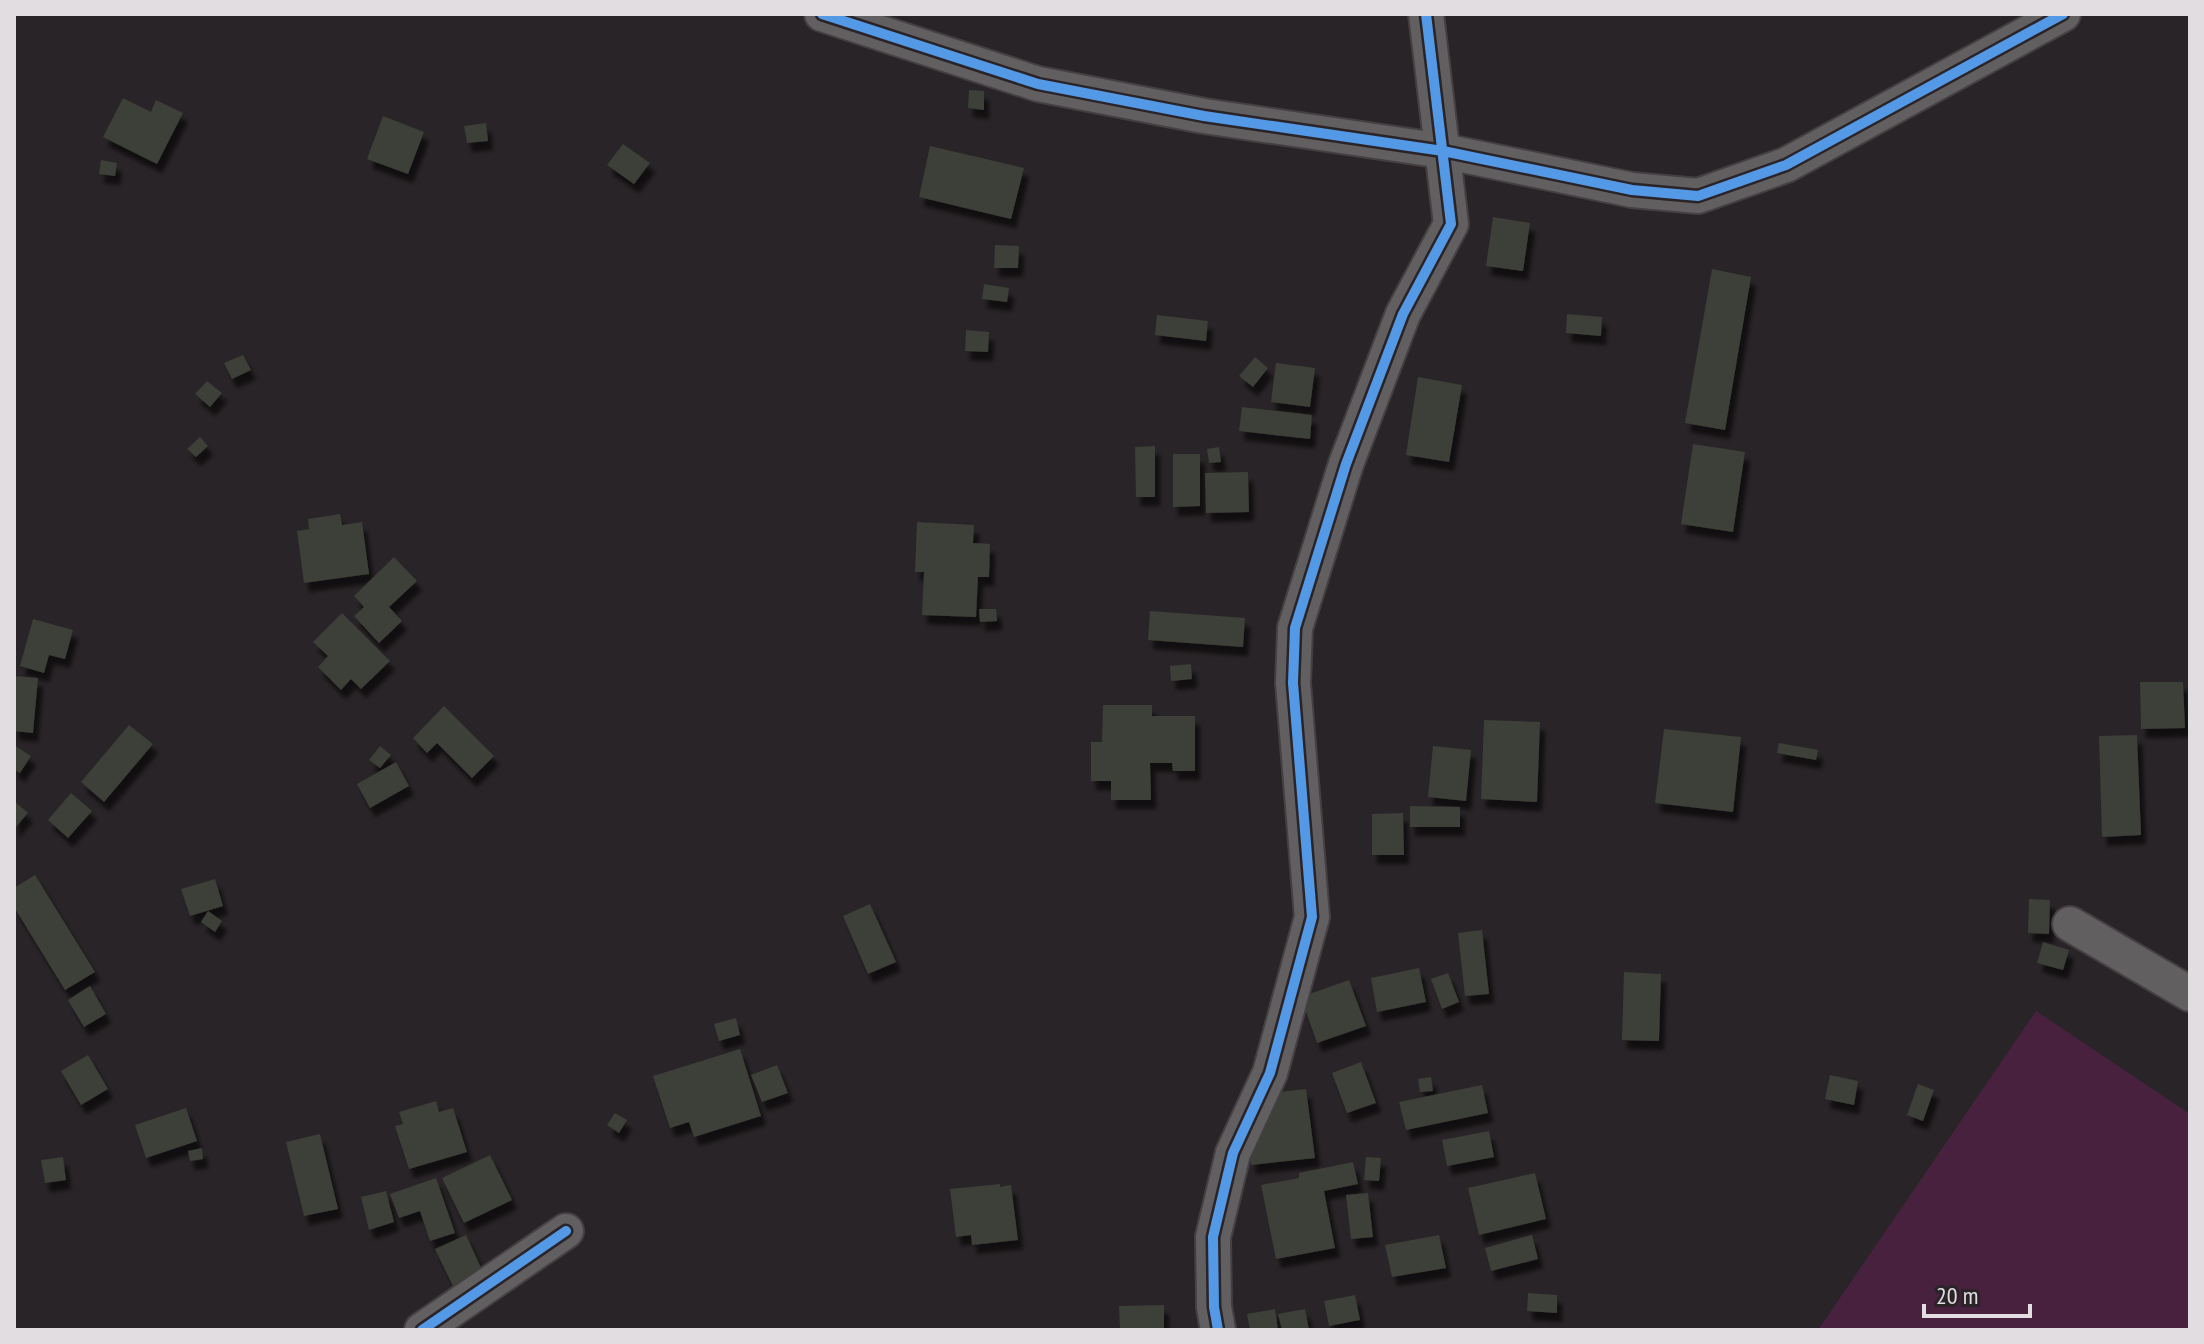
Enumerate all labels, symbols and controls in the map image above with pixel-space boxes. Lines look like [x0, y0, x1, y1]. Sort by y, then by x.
scale bar [1924, 1268, 2030, 1318]
text: 20 m [1936, 1280, 1978, 1311]

